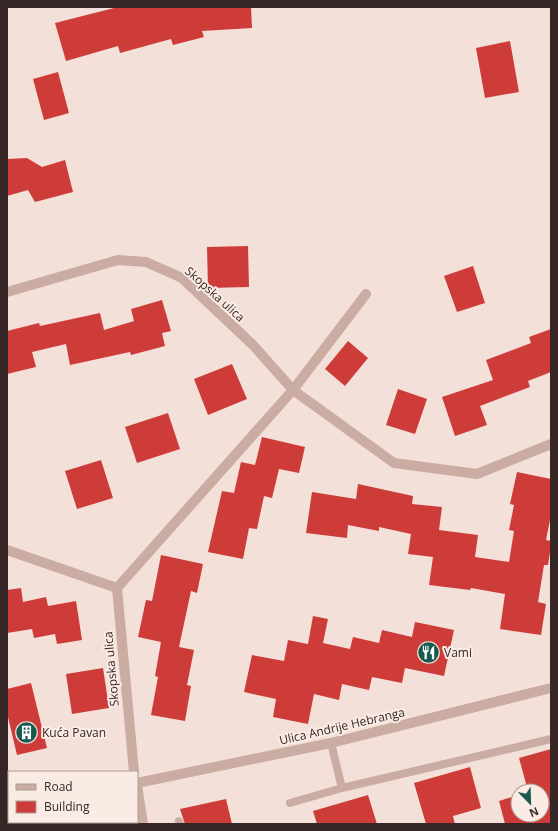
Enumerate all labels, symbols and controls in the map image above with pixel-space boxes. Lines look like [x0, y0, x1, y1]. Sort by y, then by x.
street label: Skopska ulica [181, 263, 249, 325]
street label: Skopska ulica [99, 631, 123, 707]
restaurant icon: Vami [416, 639, 442, 665]
place label: Vami [444, 644, 472, 661]
street label: Ulica Andrije Hebranga [277, 703, 407, 749]
building icon: Kuća Pavan [14, 719, 40, 745]
place label: Kuća Pavan [42, 724, 106, 741]
legend [8, 771, 138, 823]
text: Road [44, 778, 73, 795]
north arrow [510, 783, 550, 823]
text: Building [44, 798, 90, 815]
text: N [527, 804, 541, 821]

